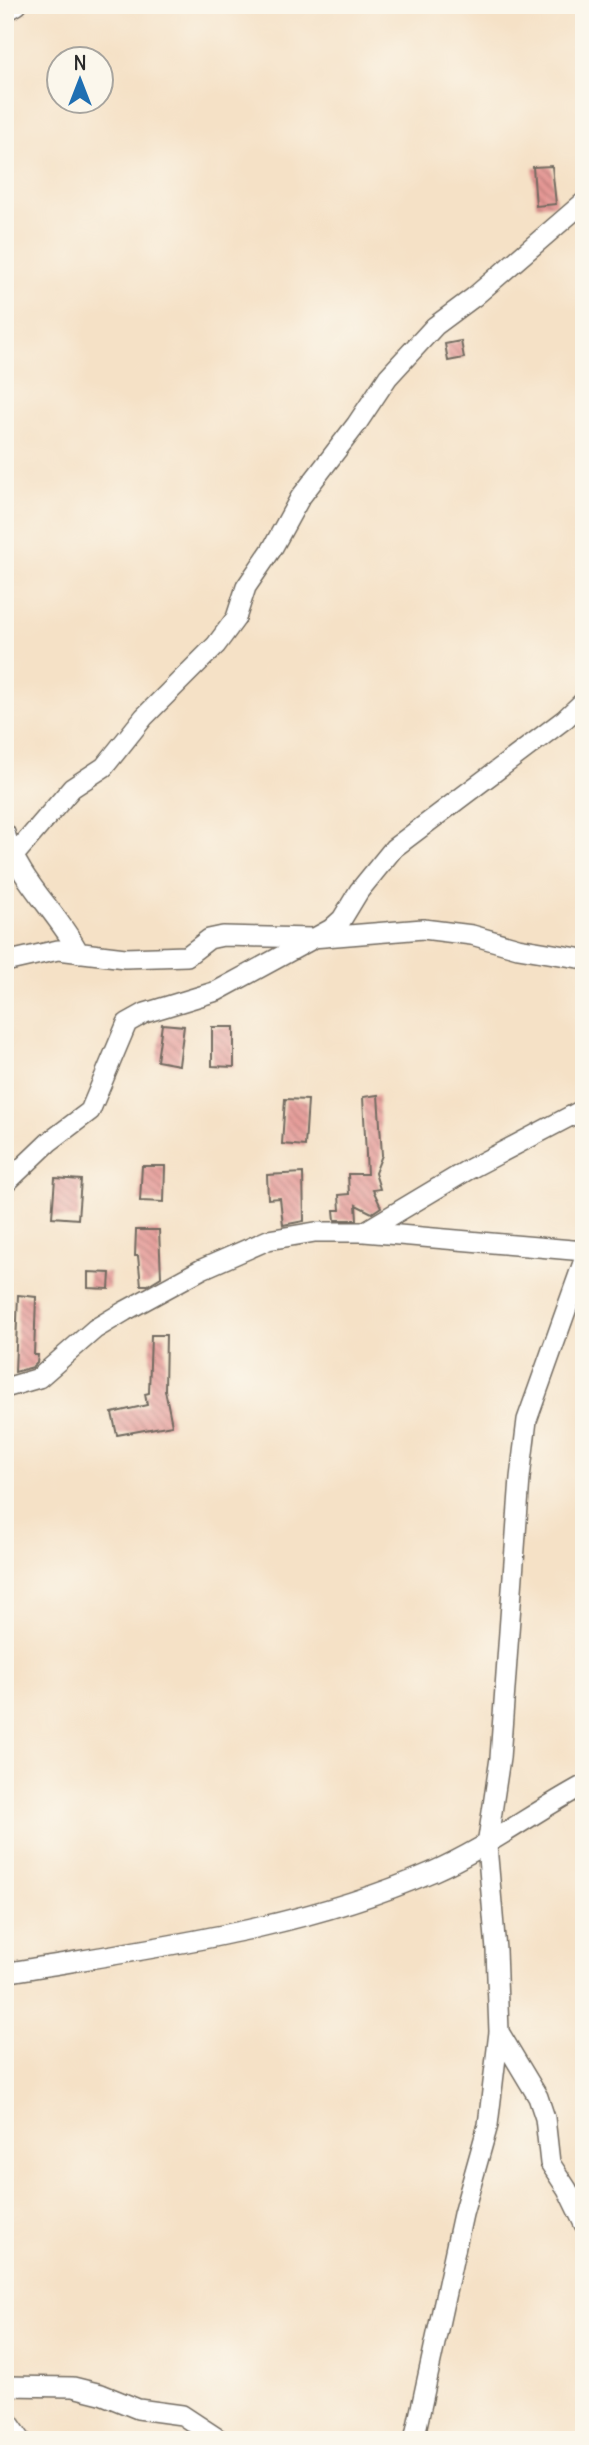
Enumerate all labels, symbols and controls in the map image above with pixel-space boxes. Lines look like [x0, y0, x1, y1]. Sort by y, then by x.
north arrow [46, 46, 116, 116]
text: N [73, 51, 87, 75]

